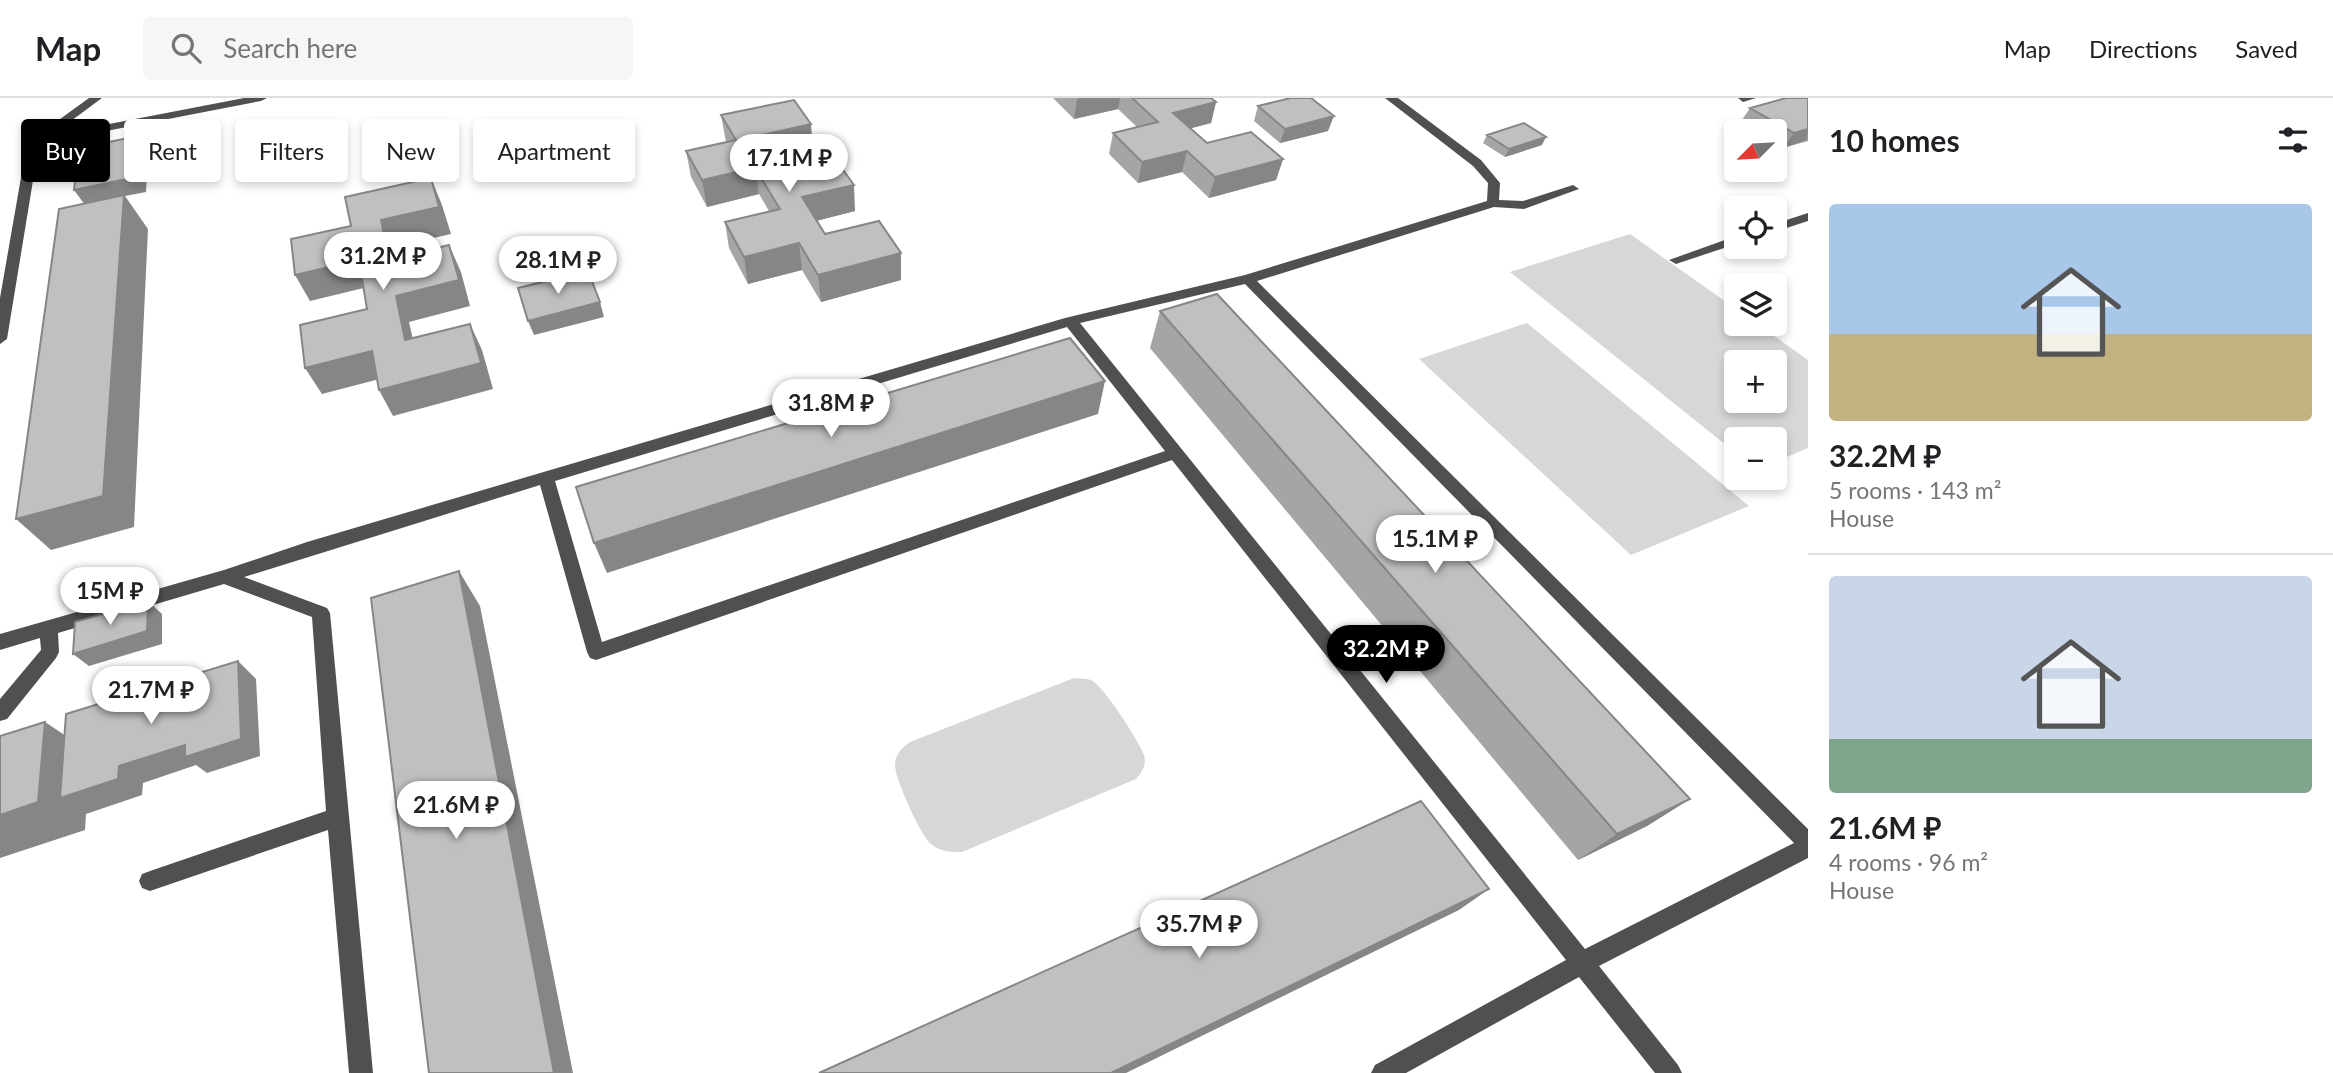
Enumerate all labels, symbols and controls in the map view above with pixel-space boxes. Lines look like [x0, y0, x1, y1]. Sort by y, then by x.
search box [143, 17, 633, 80]
text: Map [35, 28, 101, 68]
icon: search [167, 29, 205, 67]
text: Search here [223, 32, 357, 64]
text: Map [2004, 34, 2051, 63]
text: Directions [2089, 34, 2197, 63]
text: Saved [2235, 34, 2298, 63]
chip: Buy [21, 119, 110, 182]
chip: Rent [124, 119, 221, 182]
chip: Filters [235, 119, 348, 182]
chip: New [362, 119, 459, 182]
chip: Apartment [473, 119, 635, 182]
north arrow [1724, 119, 1787, 182]
map controls [1724, 119, 1787, 490]
icon: filters [2274, 121, 2312, 159]
text: 10 homes [1829, 122, 1960, 158]
pin: 17.1M ₽ [724, 134, 854, 194]
text: 17.1M ₽ [746, 143, 832, 171]
button: locate [1724, 196, 1787, 259]
pin: 31.2M ₽ [318, 232, 448, 292]
pin: 28.1M ₽ [493, 236, 623, 296]
text: 31.2M ₽ [340, 241, 426, 269]
text: 28.1M ₽ [515, 245, 601, 273]
icon: home [2008, 249, 2134, 375]
button: layers [1724, 273, 1787, 336]
button: + [1724, 350, 1787, 413]
pin: 31.8M ₽ [766, 380, 896, 439]
text: 31.8M ₽ [788, 388, 874, 416]
button: − [1724, 427, 1787, 490]
text: 32.2M ₽ [1829, 437, 1941, 473]
text: 5 rooms · 143 m² [1829, 476, 2001, 504]
text: House [1829, 504, 1894, 532]
pin: 15.1M ₽ [1370, 516, 1500, 575]
text: 15.1M ₽ [1392, 524, 1478, 552]
pin: 15M ₽ [61, 568, 159, 627]
text: 15M ₽ [76, 576, 144, 604]
icon: home [2008, 621, 2134, 747]
pin: 32.2M ₽ [1321, 626, 1451, 685]
text: 32.2M ₽ [1343, 634, 1429, 662]
pin: 21.7M ₽ [86, 666, 216, 726]
text: 21.7M ₽ [108, 675, 194, 703]
pin: 21.6M ₽ [391, 782, 521, 841]
text: 21.6M ₽ [413, 790, 499, 818]
text: 21.6M ₽ [1829, 809, 1941, 845]
text: 4 rooms · 96 m² [1829, 848, 1988, 876]
text: House [1829, 876, 1894, 904]
pin: 35.7M ₽ [1134, 900, 1264, 960]
text: 35.7M ₽ [1156, 909, 1242, 937]

